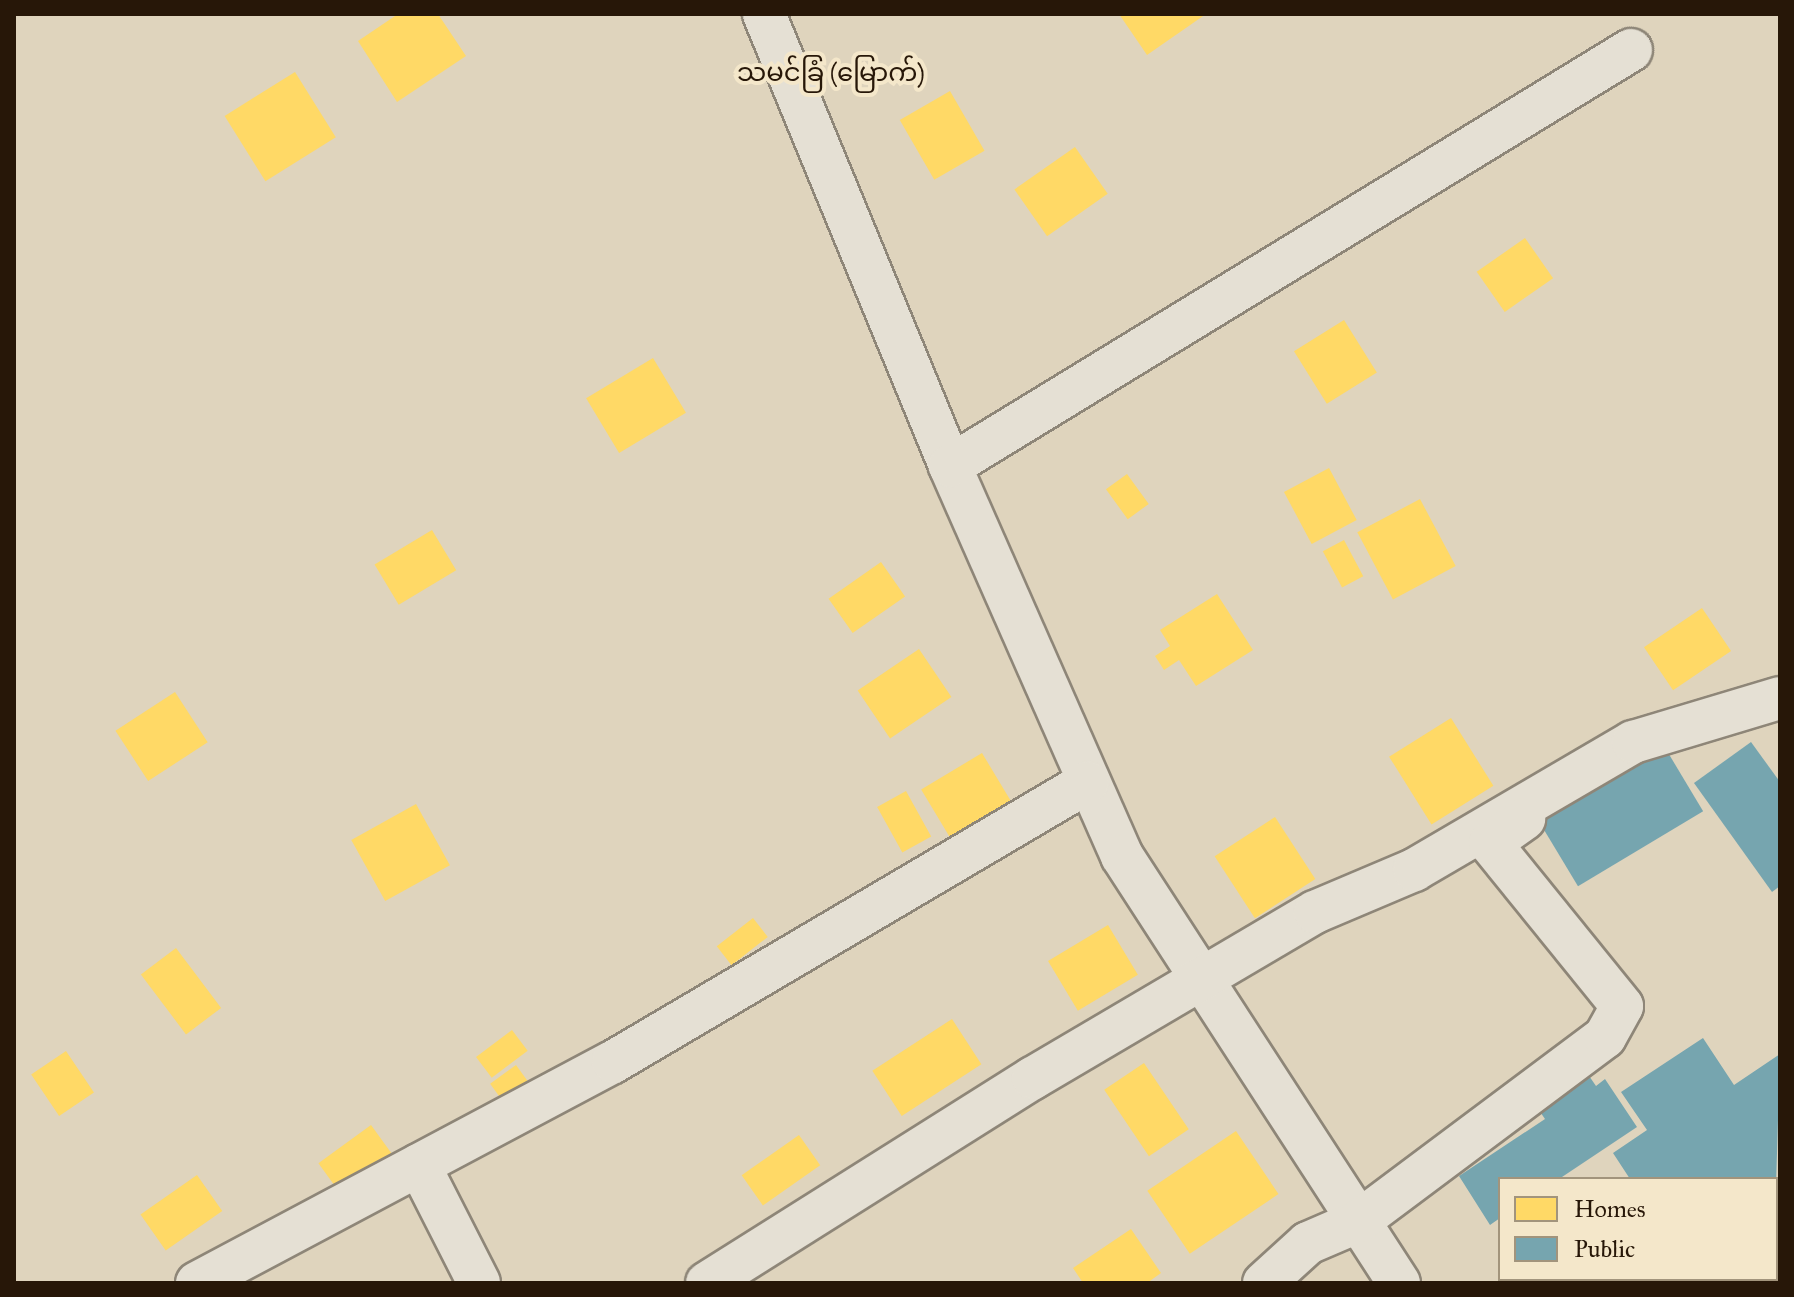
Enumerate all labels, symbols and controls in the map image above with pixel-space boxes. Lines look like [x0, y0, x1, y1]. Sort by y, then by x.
district label: သမင်ခြံ (မြောက်) [737, 57, 925, 89]
legend [1498, 1177, 1778, 1281]
text: Homes [1574, 1194, 1646, 1224]
text: Public [1574, 1234, 1635, 1264]

